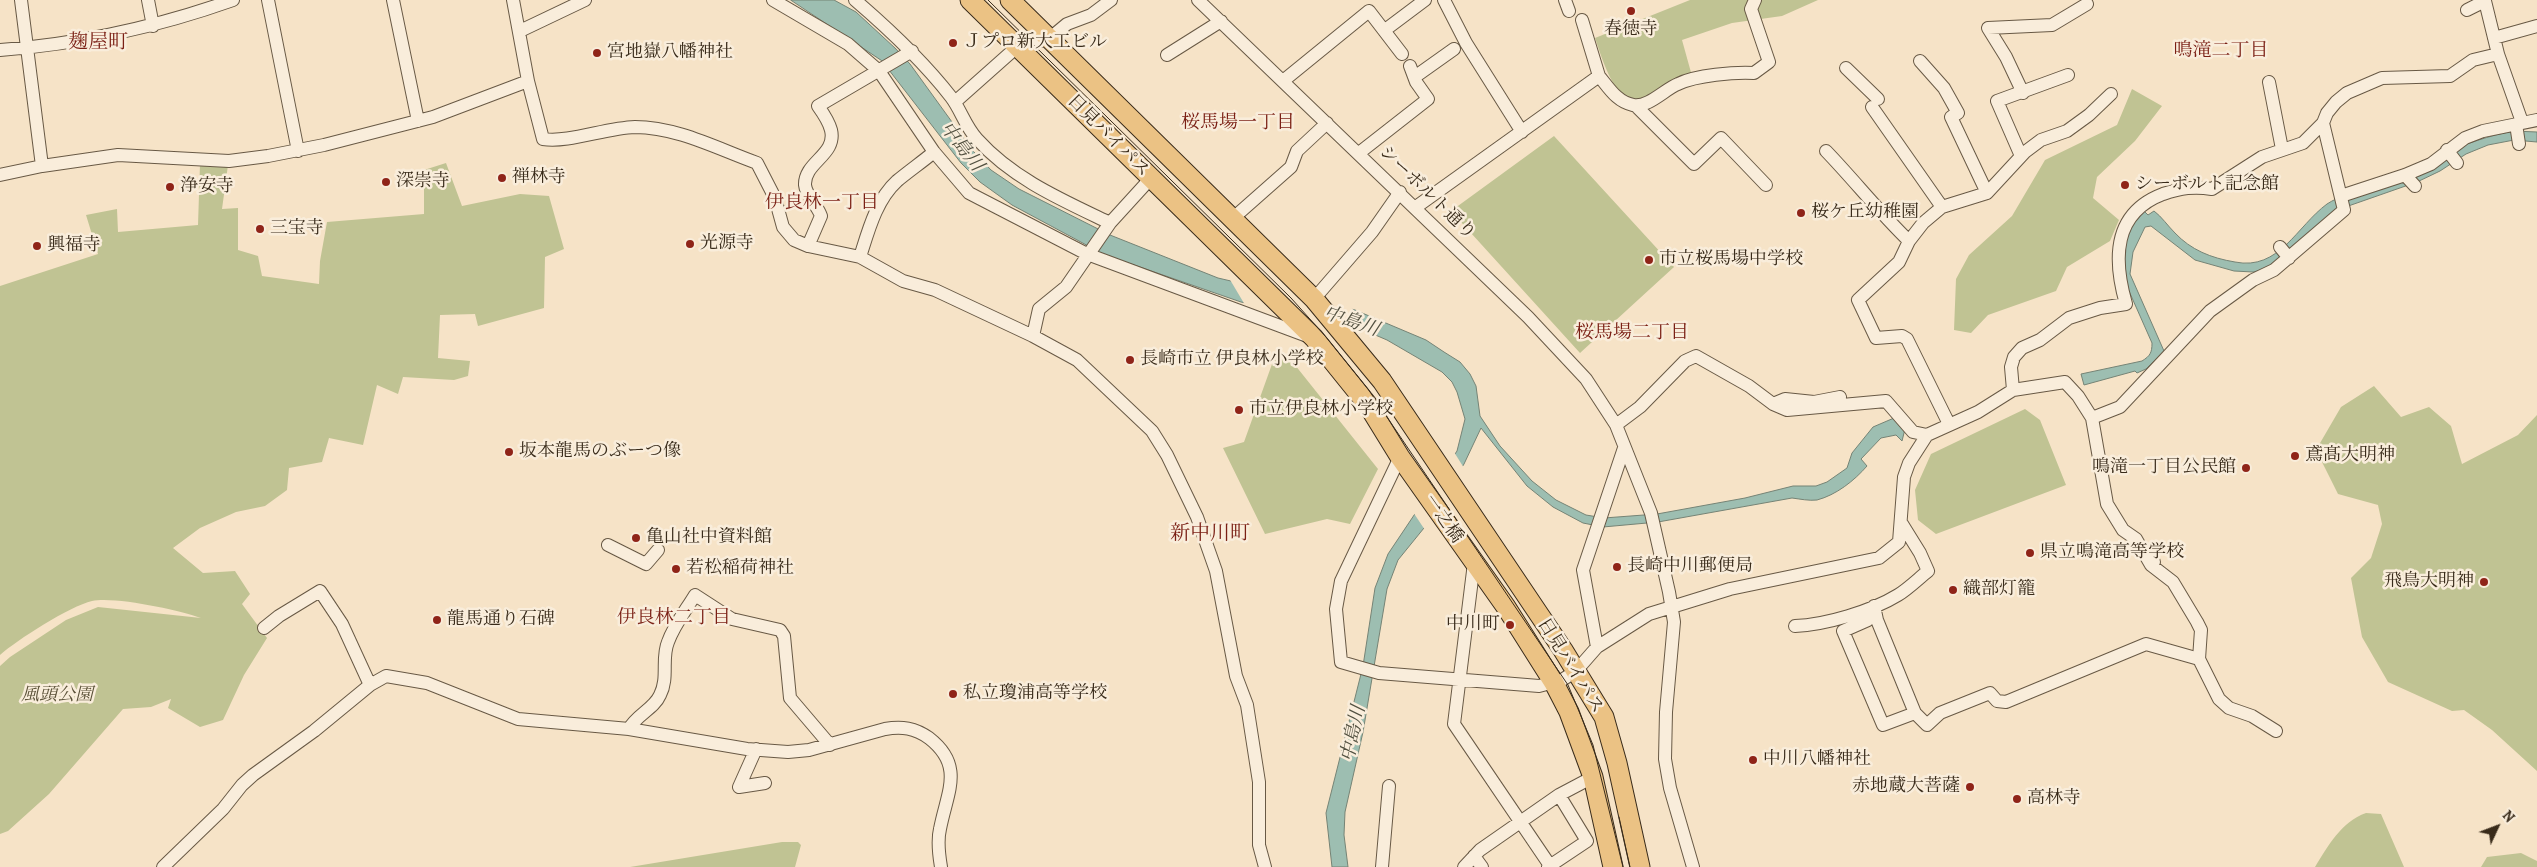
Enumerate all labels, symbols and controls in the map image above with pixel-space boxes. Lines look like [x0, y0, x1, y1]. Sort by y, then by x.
marker: 春徳寺 [1625, 5, 1637, 17]
place label: 春徳寺 [1604, 19, 1658, 41]
district label: 麹屋町 [68, 31, 128, 55]
place label: Ｊプロ新大工ビル [963, 32, 1107, 54]
marker: Ｊプロ新大工ビル [947, 37, 959, 49]
district label: 鳴滝二丁目 [2174, 40, 2268, 62]
place label: 宮地嶽八幡神社 [607, 42, 733, 64]
marker: 宮地嶽八幡神社 [591, 47, 603, 59]
street label: 日見バイパス [1062, 90, 1154, 182]
district label: 桜馬場一丁目 [1181, 112, 1295, 134]
water label: 中島川 [934, 118, 988, 176]
street label: シーボルト通り [1374, 141, 1480, 245]
place label: 禅林寺 [512, 167, 566, 189]
place label: 深崇寺 [396, 171, 450, 193]
marker: 禅林寺 [496, 172, 508, 184]
place label: シーボルト記念館 [2135, 174, 2279, 196]
place label: 浄安寺 [180, 176, 234, 198]
marker: 深崇寺 [380, 176, 392, 188]
marker: シーボルト記念館 [2119, 179, 2131, 191]
marker: 浄安寺 [164, 181, 176, 193]
district label: 伊良林一丁目 [765, 192, 879, 214]
place label: 桜ケ丘幼稚園 [1811, 202, 1919, 224]
marker: 桜ケ丘幼稚園 [1795, 207, 1807, 219]
place label: 三宝寺 [270, 218, 324, 240]
marker: 三宝寺 [254, 223, 266, 235]
place label: 光源寺 [700, 233, 754, 255]
place label: 興福寺 [47, 235, 101, 257]
marker: 光源寺 [684, 238, 696, 250]
marker: 興福寺 [31, 240, 43, 252]
place label: 市立桜馬場中学校 [1659, 249, 1803, 271]
marker: 市立桜馬場中学校 [1643, 254, 1655, 266]
water label: 中島川 [1320, 302, 1382, 342]
district label: 桜馬場二丁目 [1575, 322, 1689, 344]
place label: 長崎市立 伊良林小学校 [1140, 349, 1324, 371]
marker: 長崎市立 伊良林小学校 [1124, 354, 1136, 366]
place label: 市立伊良林小学校 [1249, 399, 1393, 421]
marker: 市立伊良林小学校 [1233, 404, 1245, 416]
place label: 坂本龍馬のぶーつ像 [519, 441, 681, 463]
place label: 鳶髙大明神 [2305, 445, 2395, 467]
marker: 坂本龍馬のぶーつ像 [503, 446, 515, 458]
marker: 鳶髙大明神 [2289, 450, 2301, 462]
place label: 鳴滝一丁目公民館 [2092, 457, 2236, 479]
marker: 鳴滝一丁目公民館 [2240, 462, 2252, 474]
street label: 一之橋 [1419, 491, 1467, 547]
district label: 新中川町 [1170, 522, 1250, 546]
place label: 亀山社中資料館 [646, 527, 772, 549]
marker: 亀山社中資料館 [630, 532, 642, 544]
place label: 県立鳴滝高等学校 [2040, 542, 2184, 564]
marker: 県立鳴滝高等学校 [2024, 547, 2036, 559]
place label: 長崎中川郵便局 [1627, 556, 1753, 578]
place label: 若松稲荷神社 [686, 558, 794, 580]
marker: 長崎中川郵便局 [1611, 561, 1623, 573]
marker: 若松稲荷神社 [670, 563, 682, 575]
place label: 飛鳥大明神 [2384, 571, 2474, 593]
marker: 飛鳥大明神 [2478, 576, 2490, 588]
place label: 織部灯籠 [1963, 579, 2035, 601]
marker: 織部灯籠 [1947, 584, 1959, 596]
district label: 伊良林二丁目 [617, 607, 731, 629]
place label: 龍馬通り石碑 [447, 609, 555, 631]
marker: 龍馬通り石碑 [431, 614, 443, 626]
place label: 中川町 [1446, 614, 1500, 636]
street label: 日見バイパス [1532, 614, 1608, 718]
marker: 中川町 [1504, 619, 1516, 631]
place label: 私立瓊浦高等学校 [963, 683, 1107, 705]
park label: 風頭公園 [21, 685, 93, 707]
marker: 私立瓊浦高等学校 [947, 688, 959, 700]
water label: 中島川 [1337, 704, 1371, 764]
place label: 中川八幡神社 [1763, 749, 1871, 771]
marker: 中川八幡神社 [1747, 754, 1759, 766]
place label: 赤地蔵大菩薩 [1852, 776, 1960, 798]
marker: 赤地蔵大菩薩 [1964, 781, 1976, 793]
place label: 高林寺 [2027, 788, 2081, 810]
marker: 高林寺 [2011, 793, 2023, 805]
north arrow [2472, 802, 2522, 852]
text: N [2498, 806, 2519, 827]

